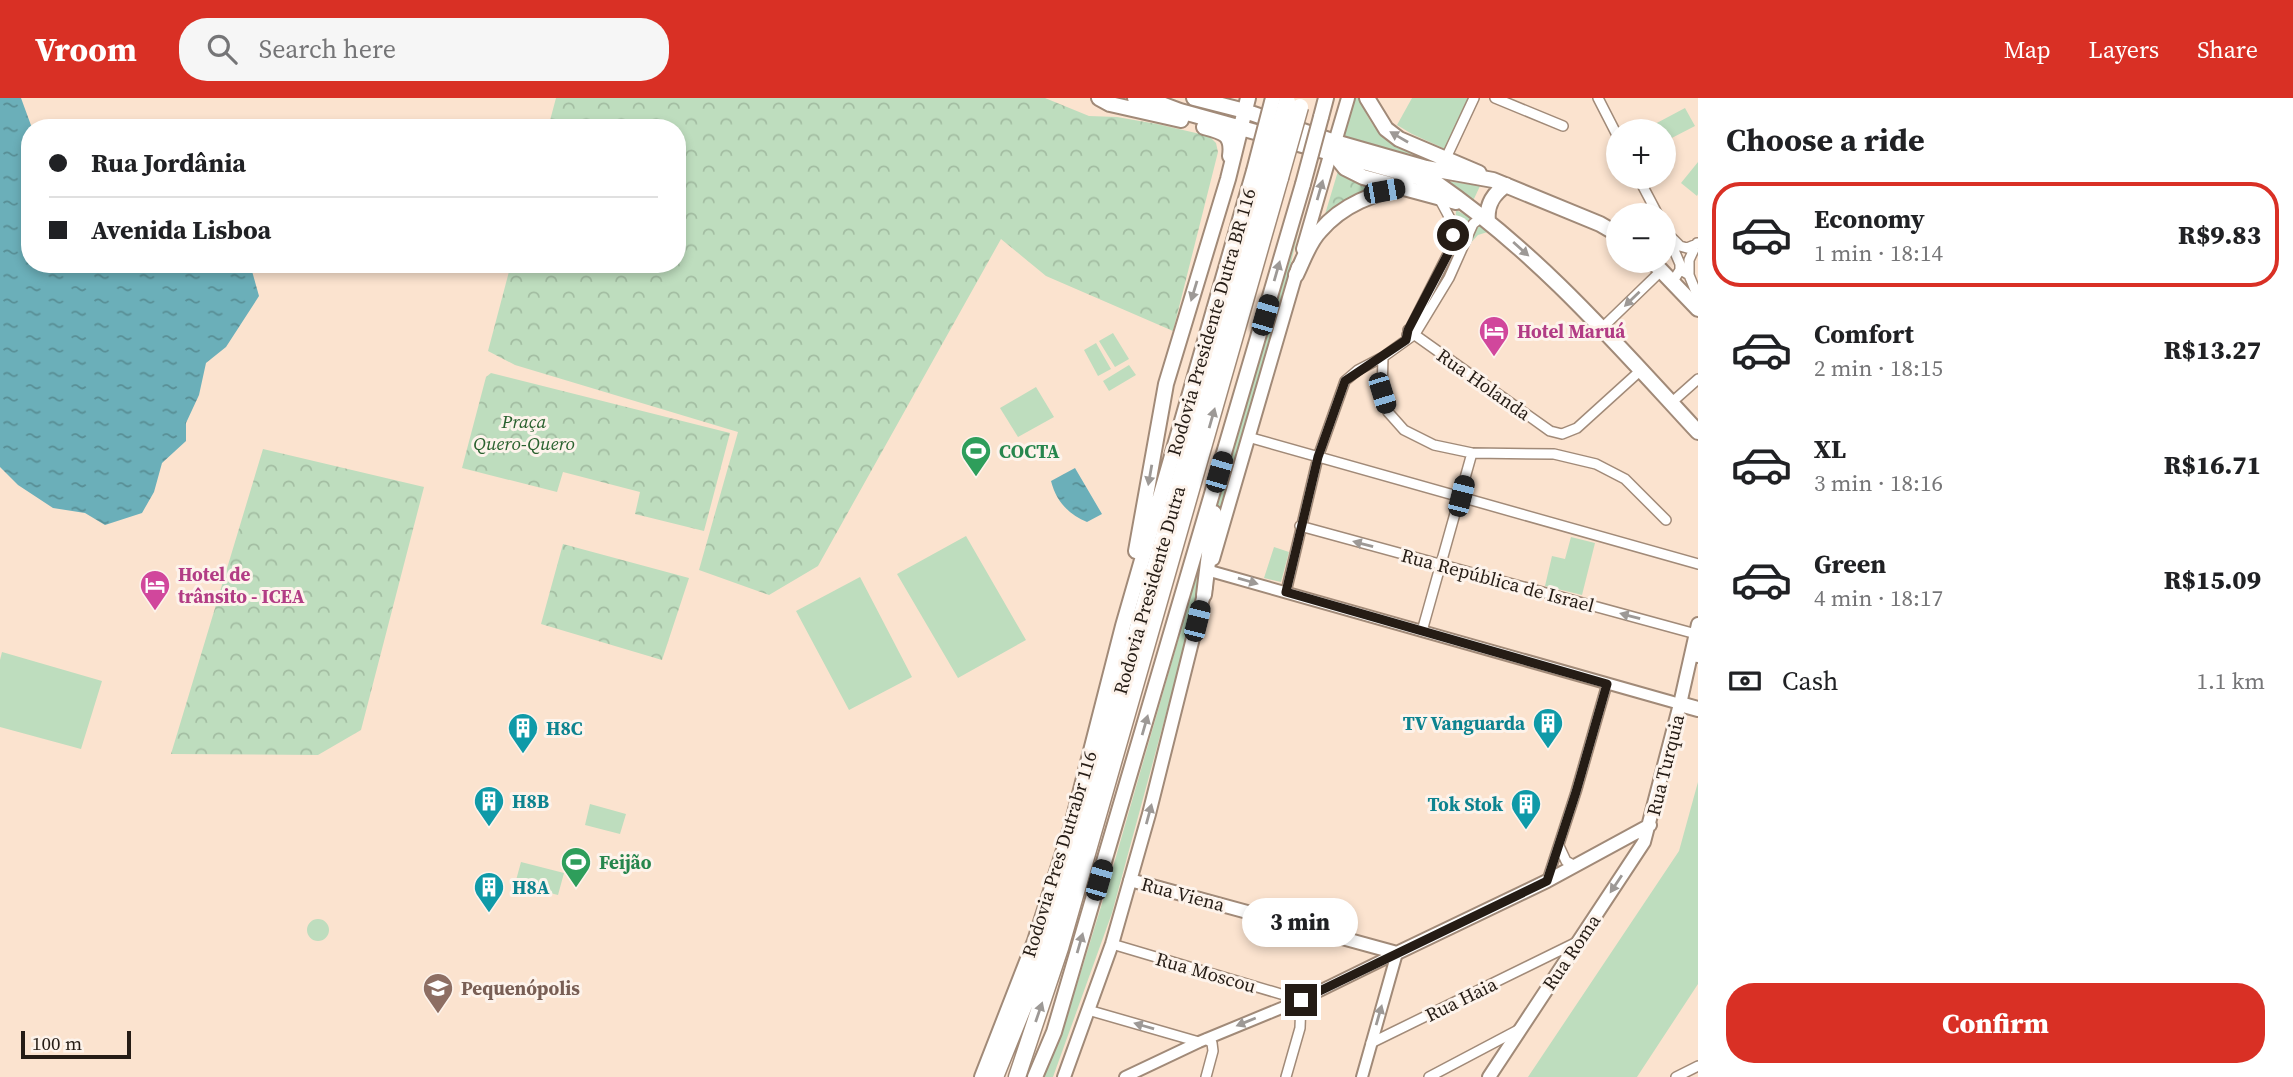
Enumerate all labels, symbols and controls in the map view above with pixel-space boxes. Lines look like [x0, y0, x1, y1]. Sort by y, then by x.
search box [179, 18, 669, 81]
text: Vroom [35, 27, 137, 72]
icon: search [203, 30, 241, 68]
text: Search here [259, 31, 396, 67]
text: Map [2004, 33, 2051, 66]
text: Layers [2089, 33, 2159, 66]
text: Share [2197, 33, 2258, 66]
text: Choose a ride [1726, 118, 1925, 162]
map controls [1606, 119, 1676, 273]
button: + [1606, 119, 1676, 189]
one-way arrow [1389, 131, 1408, 143]
text: Rua Jordânia [91, 145, 246, 181]
car [1362, 177, 1407, 205]
one-way arrow [1316, 179, 1326, 200]
street label: Rodovia Presidente Dutra BR 116 [1160, 185, 1262, 459]
text: Economy [1814, 201, 1925, 237]
button: − [1606, 203, 1676, 273]
icon: car [1730, 203, 1793, 266]
text: Avenida Lisboa [91, 212, 271, 248]
text: R$9.83 [2178, 217, 2261, 253]
route start [1437, 219, 1469, 251]
text: 1 min · 18:14 [1814, 237, 1943, 269]
one-way arrow [1512, 241, 1530, 257]
one-way arrow [1273, 260, 1283, 281]
one-way arrow [1189, 281, 1199, 302]
one-way arrow [1624, 290, 1641, 306]
car [1250, 292, 1281, 338]
hotel icon: Hotel Maruá [1477, 314, 1511, 358]
text: Comfort [1814, 316, 1914, 352]
place label: Hotel Maruá [1517, 318, 1626, 344]
icon: car [1730, 318, 1793, 381]
text: R$13.27 [2164, 332, 2261, 368]
street label: Rua Holanda [1432, 342, 1536, 426]
text: 2 min · 18:15 [1814, 352, 1943, 384]
car [1366, 370, 1399, 416]
one-way arrow [1207, 406, 1218, 428]
park label: Praça Quero-Quero [473, 408, 575, 456]
text: XL [1814, 431, 1846, 467]
icon: car [1730, 433, 1793, 496]
sports icon: COCTA [959, 434, 993, 478]
place label: COCTA [999, 438, 1060, 464]
text: R$16.71 [2164, 447, 2261, 483]
car [1204, 449, 1235, 495]
one-way arrow [1144, 464, 1155, 486]
text: 3 min · 18:16 [1814, 467, 1943, 499]
car [1446, 473, 1477, 519]
street label: Rodovia Presidente Dutra [1107, 482, 1191, 697]
one-way arrow [1352, 538, 1373, 548]
street label: Rua República de Israel [1399, 542, 1598, 618]
text: Green [1814, 546, 1886, 582]
icon: car [1730, 548, 1793, 611]
place label: Hotel de trânsito - ICEA [178, 561, 305, 609]
text: R$15.09 [2164, 562, 2261, 598]
hotel icon: Hotel de trânsito - ICEA [138, 568, 172, 612]
one-way arrow [1238, 577, 1259, 587]
text: 4 min · 18:17 [1814, 582, 1943, 614]
car [1182, 598, 1213, 644]
one-way arrow [1619, 611, 1640, 621]
icon: cash [1726, 662, 1764, 700]
text: Cash [1782, 663, 1838, 699]
text: 1.1 km [2196, 665, 2265, 697]
building icon: TV Vanguarda [1531, 706, 1565, 750]
place label: TV Vanguarda [1403, 710, 1526, 736]
building icon: H8C [506, 711, 540, 755]
street label: Rua Turquia [1640, 711, 1690, 819]
one-way arrow [1140, 714, 1150, 735]
place label: H8C [546, 715, 583, 741]
street label: Rodovia Pres Dutrabr 116 [1015, 748, 1103, 960]
building icon: H8B [472, 784, 506, 828]
building icon: Tok Stok [1509, 787, 1543, 831]
place label: H8B [512, 788, 549, 814]
place label: Tok Stok [1427, 791, 1504, 817]
one-way arrow [1144, 803, 1155, 825]
sports icon: Feijão [559, 845, 593, 889]
place label: Feijão [599, 849, 652, 875]
car [1084, 857, 1115, 903]
building icon: H8A [472, 870, 506, 914]
street label: Rua Viena [1138, 870, 1228, 918]
place label: H8A [512, 874, 550, 900]
one-way arrow [1609, 875, 1623, 893]
callout: 3 min [1243, 898, 1359, 948]
text: 3 min [1270, 906, 1330, 938]
street label: Rua Roma [1536, 909, 1606, 995]
one-way arrow [1076, 932, 1086, 953]
street label: Rua Moscou [1153, 945, 1259, 999]
street label: Rua Haia [1421, 970, 1502, 1028]
school or university icon: Pequenópolis [421, 971, 455, 1015]
place label: Pequenópolis [461, 975, 580, 1001]
button: Confirm [1726, 983, 2265, 1063]
route end [1285, 984, 1317, 1016]
one-way arrow [1034, 1002, 1045, 1023]
one-way arrow [1375, 1004, 1385, 1025]
one-way arrow [1236, 1017, 1257, 1028]
one-way arrow [1133, 1020, 1155, 1031]
scale bar [21, 1028, 131, 1060]
text: 100 m [32, 1030, 82, 1056]

